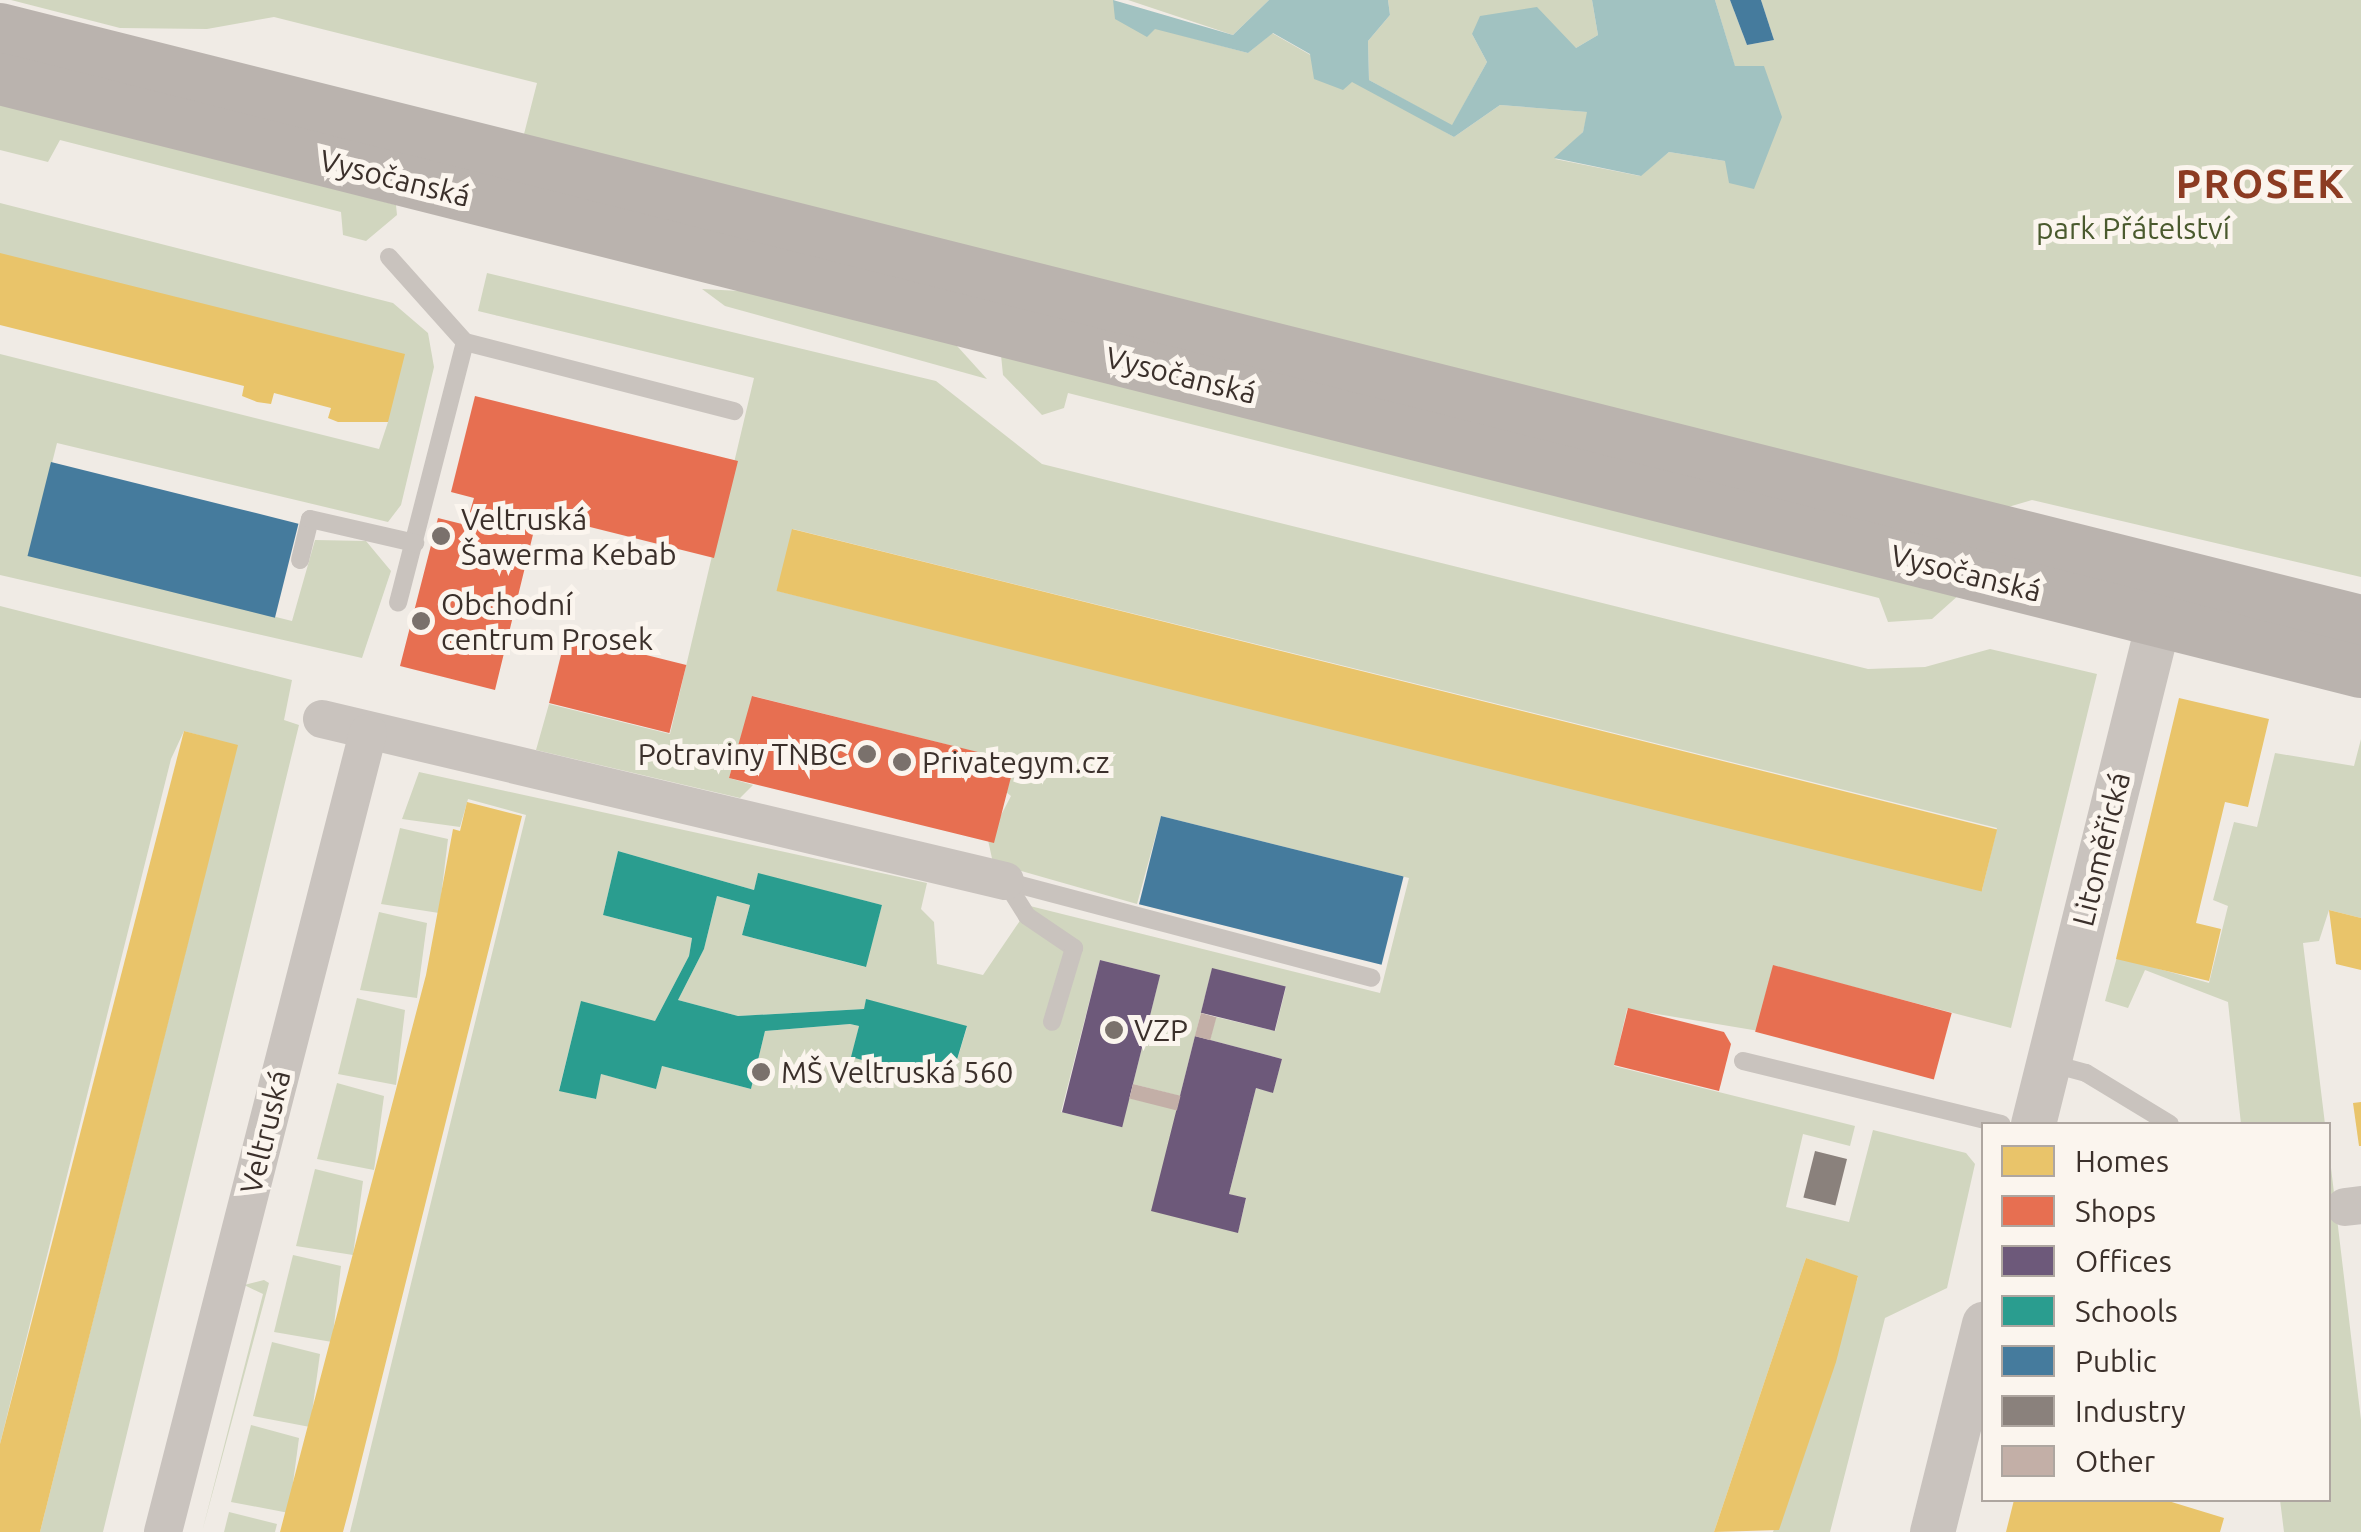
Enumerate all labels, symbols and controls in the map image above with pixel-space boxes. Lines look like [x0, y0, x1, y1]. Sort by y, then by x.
street label: Vysočanská [316, 142, 474, 214]
district label: PROSEK [2176, 160, 2346, 208]
park label: park Přátelství [2036, 210, 2230, 246]
street label: Vysočanská [1102, 339, 1260, 411]
place label: Veltruská Šawerma Kebab [461, 501, 676, 572]
marker: Veltruská Šawerma Kebab [430, 525, 452, 547]
street label: Vysočanská [1887, 537, 2045, 609]
place label: Obchodní centrum Prosek [441, 586, 653, 656]
marker: Obchodní centrum Prosek [410, 610, 432, 632]
place label: Potraviny TNBC [638, 736, 847, 772]
marker: Potraviny TNBC [856, 743, 878, 765]
place label: Privategym.cz [922, 744, 1109, 780]
marker: Privategym.cz [891, 751, 913, 773]
street label: Litoměřická [2064, 768, 2138, 930]
place label: VZP [1134, 1012, 1188, 1048]
marker: VZP [1103, 1019, 1125, 1041]
place label: MŠ Veltruská 560 [781, 1054, 1014, 1090]
marker: MŠ Veltruská 560 [750, 1061, 772, 1083]
street label: Veltruská [232, 1066, 298, 1198]
legend [1981, 1122, 2331, 1502]
text: Homes [2075, 1144, 2169, 1178]
text: Shops [2075, 1194, 2156, 1228]
text: Offices [2075, 1244, 2172, 1278]
text: Schools [2075, 1294, 2178, 1328]
text: Public [2075, 1344, 2157, 1378]
text: Industry [2075, 1394, 2186, 1428]
text: Other [2075, 1444, 2155, 1478]

